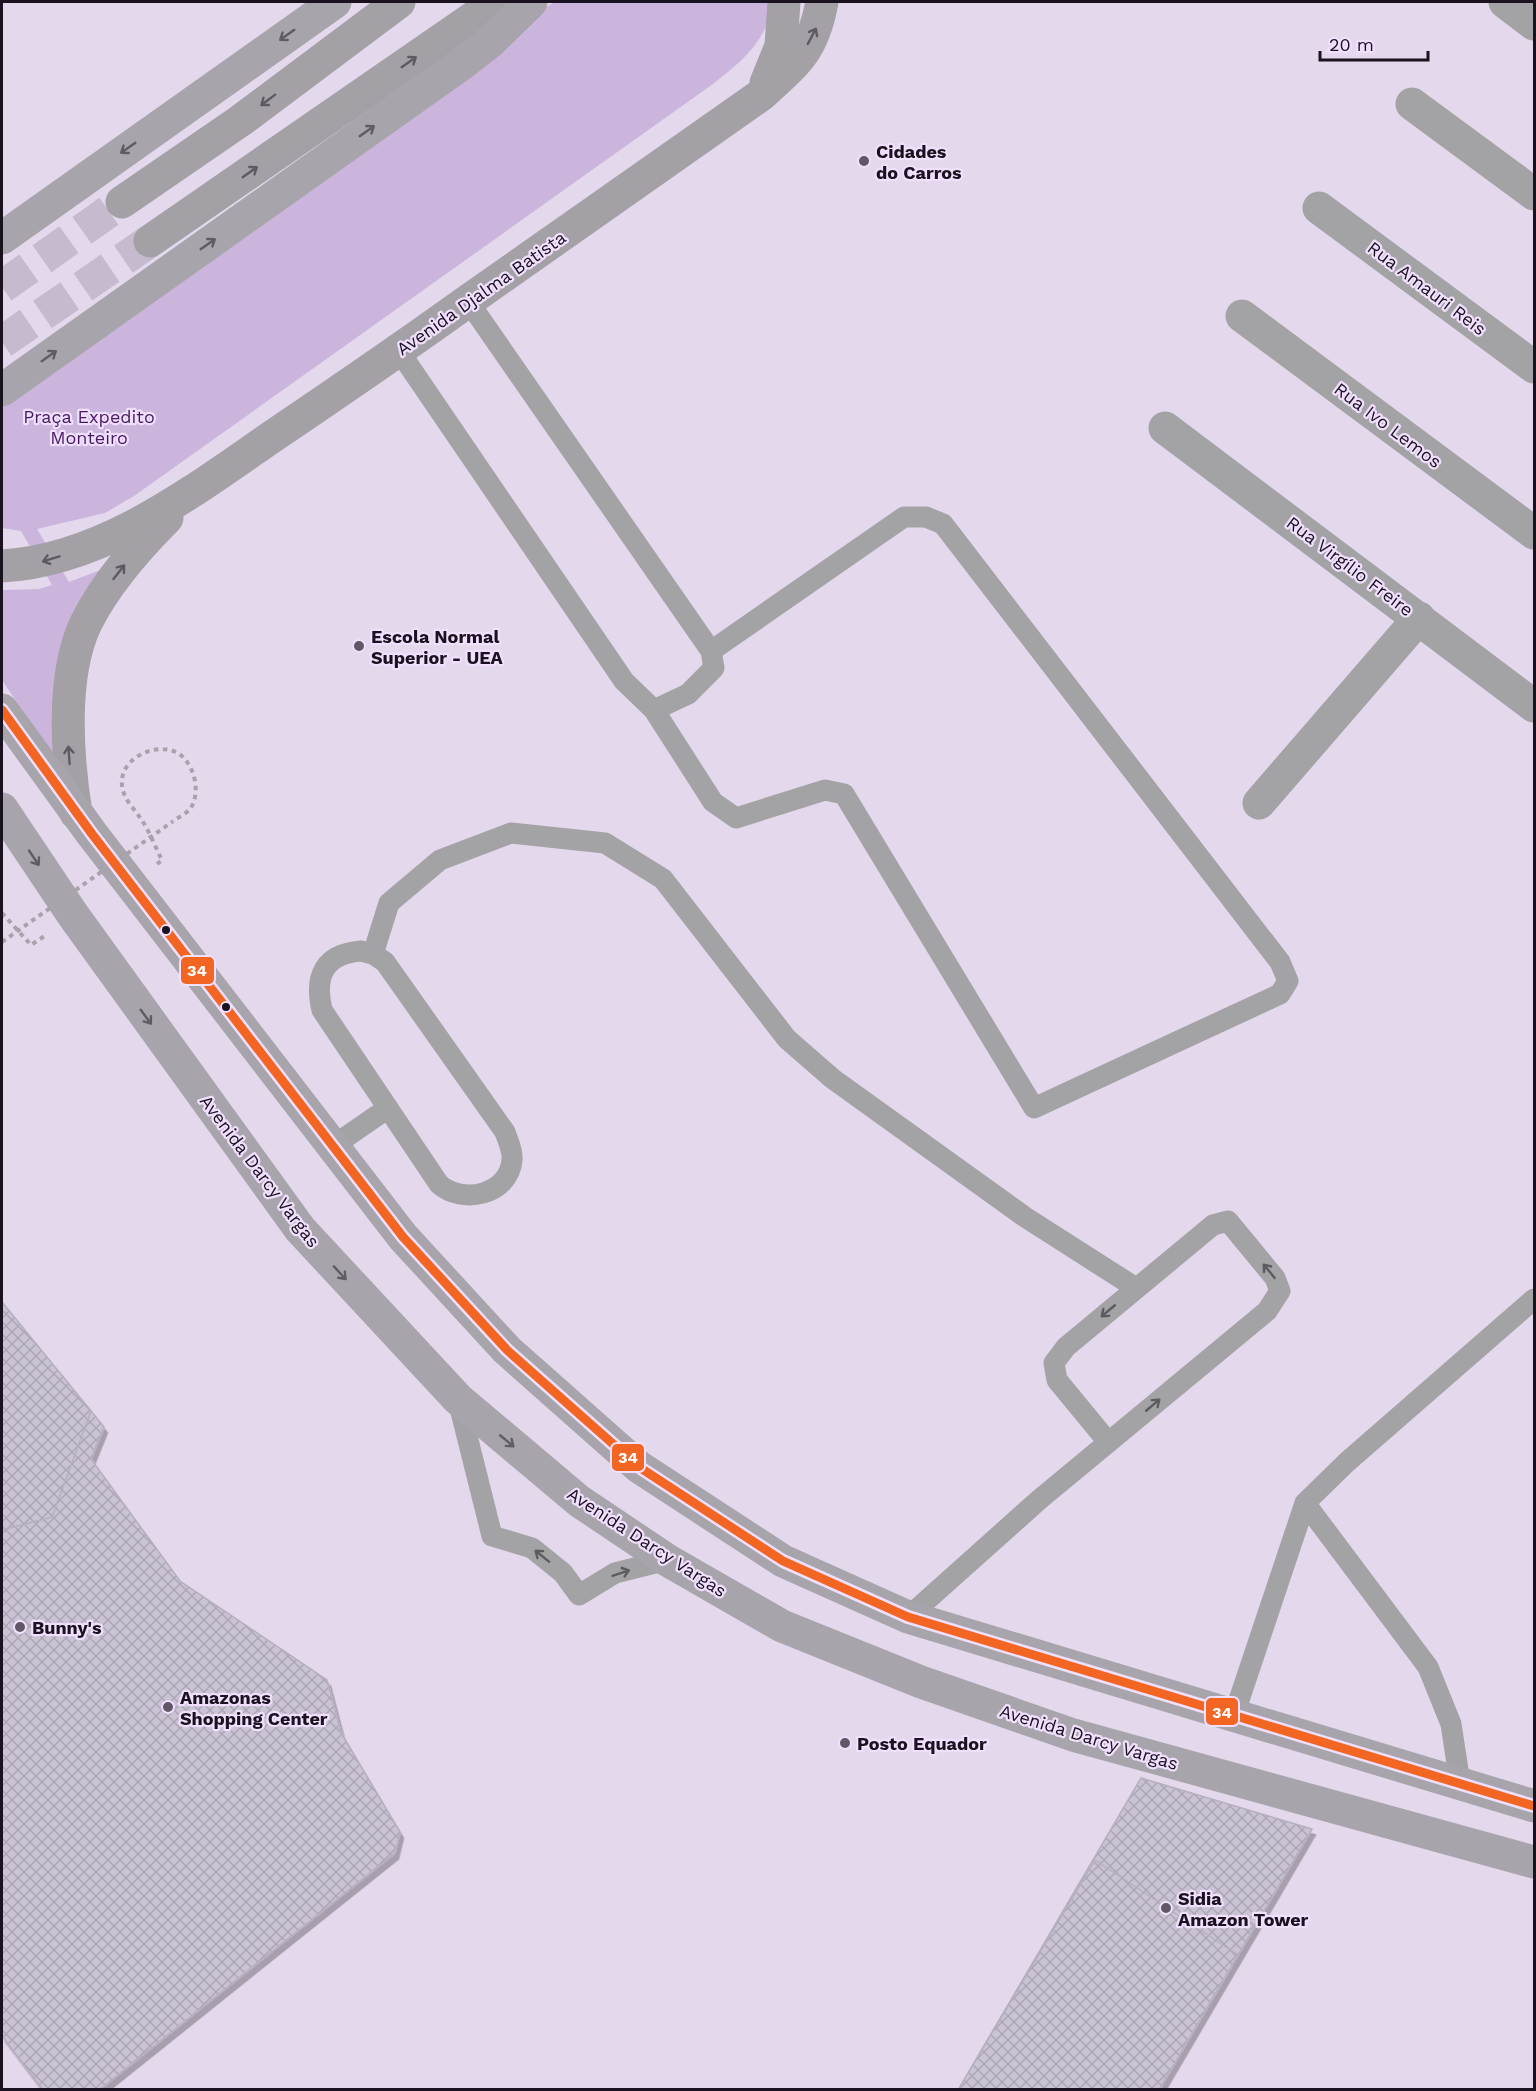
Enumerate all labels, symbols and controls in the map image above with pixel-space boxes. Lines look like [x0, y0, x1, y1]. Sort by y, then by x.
scale bar [1320, 24, 1428, 62]
one-way arrow [807, 28, 819, 46]
one-way arrow [279, 29, 296, 41]
text: 20 m [1329, 34, 1374, 55]
one-way arrow [400, 56, 416, 68]
one-way arrow [261, 94, 277, 106]
one-way arrow [359, 125, 375, 137]
place label: Cidades do Carros [876, 141, 962, 183]
one-way arrow [121, 142, 137, 154]
marker: Cidades do Carros [857, 154, 871, 168]
one-way arrow [241, 166, 258, 178]
street label: Avenida Djalma Batista [392, 227, 570, 359]
one-way arrow [200, 237, 216, 250]
street label: Rua Amauri Reis [1364, 237, 1490, 339]
one-way arrow [41, 350, 57, 363]
street label: Rua Ivo Lemos [1330, 378, 1446, 472]
park label: Praça Expedito Monteiro [23, 406, 155, 448]
street label: Rua Virgílio Freire [1283, 512, 1417, 620]
one-way arrow [42, 554, 61, 565]
one-way arrow [113, 564, 125, 580]
place label: Escola Normal Superior - UEA [371, 626, 504, 668]
marker: Escola Normal Superior - UEA [352, 639, 366, 653]
one-way arrow [64, 745, 75, 765]
one-way arrow [28, 849, 40, 866]
unlabelled marker [160, 924, 172, 936]
line badge: 34 [180, 956, 215, 985]
text: 34 [187, 961, 207, 980]
unlabelled marker [220, 1001, 232, 1013]
one-way arrow [140, 1009, 152, 1025]
street label: Avenida Darcy Vargas [196, 1091, 324, 1251]
one-way arrow [1262, 1263, 1275, 1279]
one-way arrow [333, 1265, 347, 1280]
one-way arrow [1100, 1305, 1116, 1318]
one-way arrow [1145, 1398, 1160, 1412]
one-way arrow [499, 1434, 515, 1447]
line badge: 34 [611, 1443, 645, 1472]
text: 34 [618, 1448, 638, 1467]
street label: Avenida Darcy Vargas [564, 1483, 730, 1601]
one-way arrow [534, 1550, 550, 1563]
one-way arrow [611, 1566, 630, 1577]
place label: Bunny's [32, 1617, 102, 1638]
marker: Bunny's [13, 1620, 27, 1634]
place label: Amazonas Shopping Center [180, 1687, 328, 1729]
line badge: 34 [1205, 1697, 1239, 1726]
marker: Amazonas Shopping Center [161, 1700, 175, 1714]
street label: Avenida Darcy Vargas [997, 1700, 1181, 1774]
text: 34 [1212, 1703, 1232, 1722]
place label: Posto Equador [857, 1733, 987, 1754]
marker: Posto Equador [838, 1736, 852, 1750]
place label: Sidia Amazon Tower [1178, 1888, 1309, 1930]
marker: Sidia Amazon Tower [1159, 1901, 1173, 1915]

